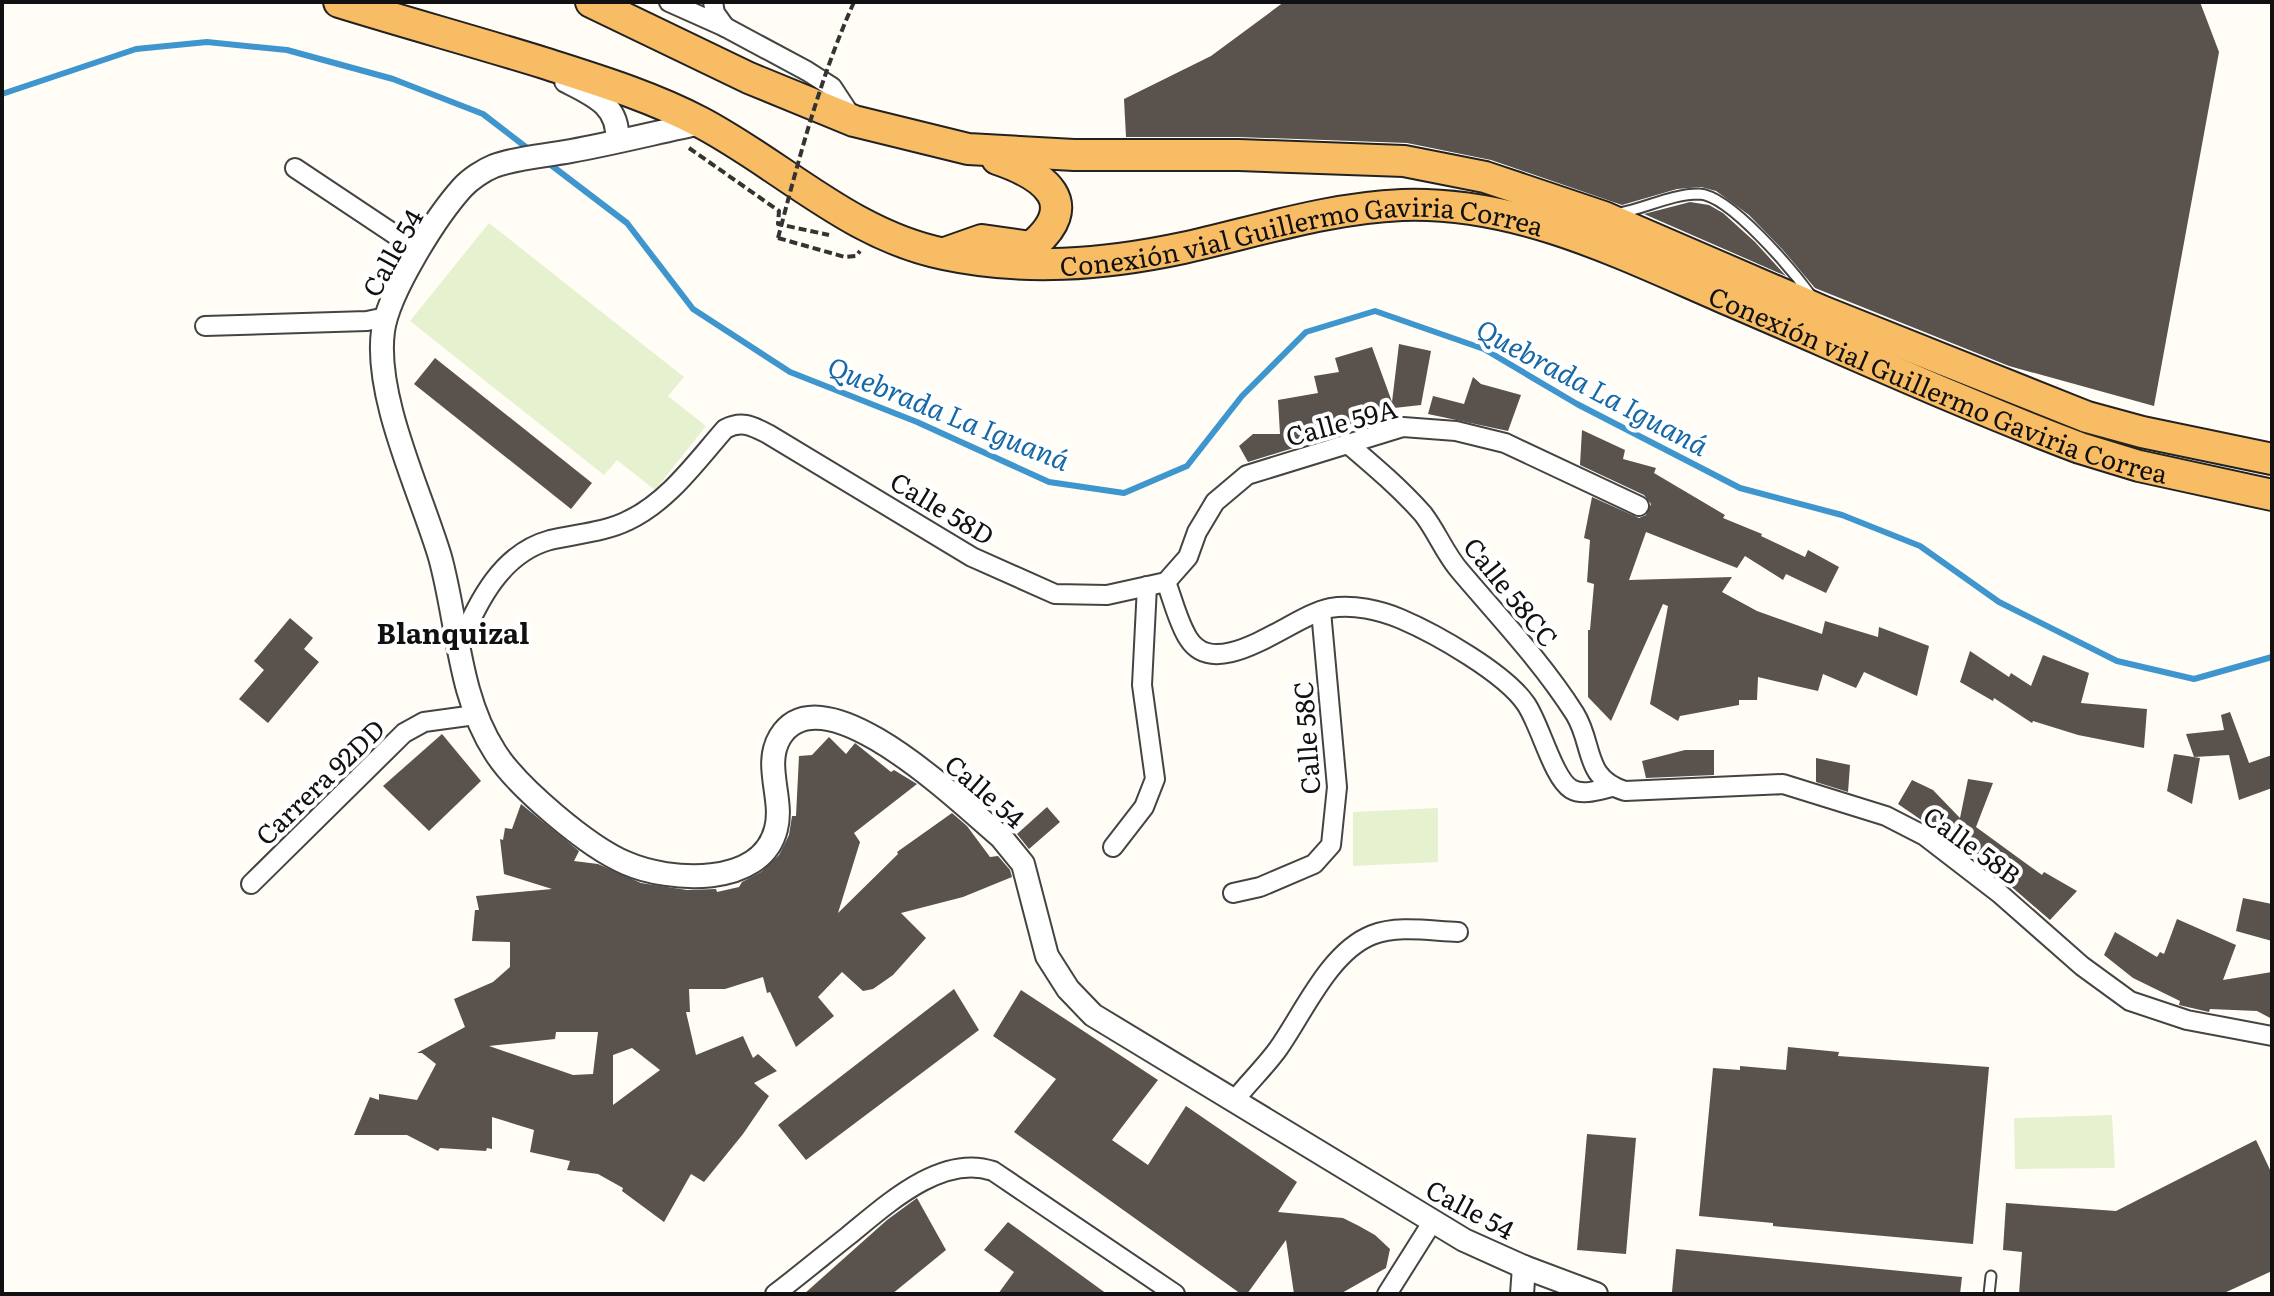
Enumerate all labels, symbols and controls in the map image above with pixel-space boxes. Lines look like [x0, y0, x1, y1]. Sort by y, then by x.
street label: Conexión vial Guillermo Gaviria Correa [1059, 185, 1549, 283]
street label: Calle 54 [351, 201, 431, 303]
street label: Conexión vial Guillermo Gaviria Correa [1703, 274, 2172, 491]
water label: Quebrada La Iguaná [1469, 307, 1717, 465]
water label: Quebrada La Iguaná [822, 344, 1076, 480]
street label: Calle 59A [1281, 387, 1401, 455]
street label: Calle 58D [884, 461, 1002, 553]
street label: Calle 58CC [1455, 528, 1569, 654]
district label: Blanquizal [377, 611, 529, 653]
street label: Calle 58C [1282, 680, 1328, 796]
street label: Carrera 92DD [245, 709, 393, 853]
street label: Calle 54 [937, 744, 1035, 836]
street label: Calle 58B [1916, 795, 2030, 893]
street label: Calle 54 [1420, 1168, 1522, 1248]

